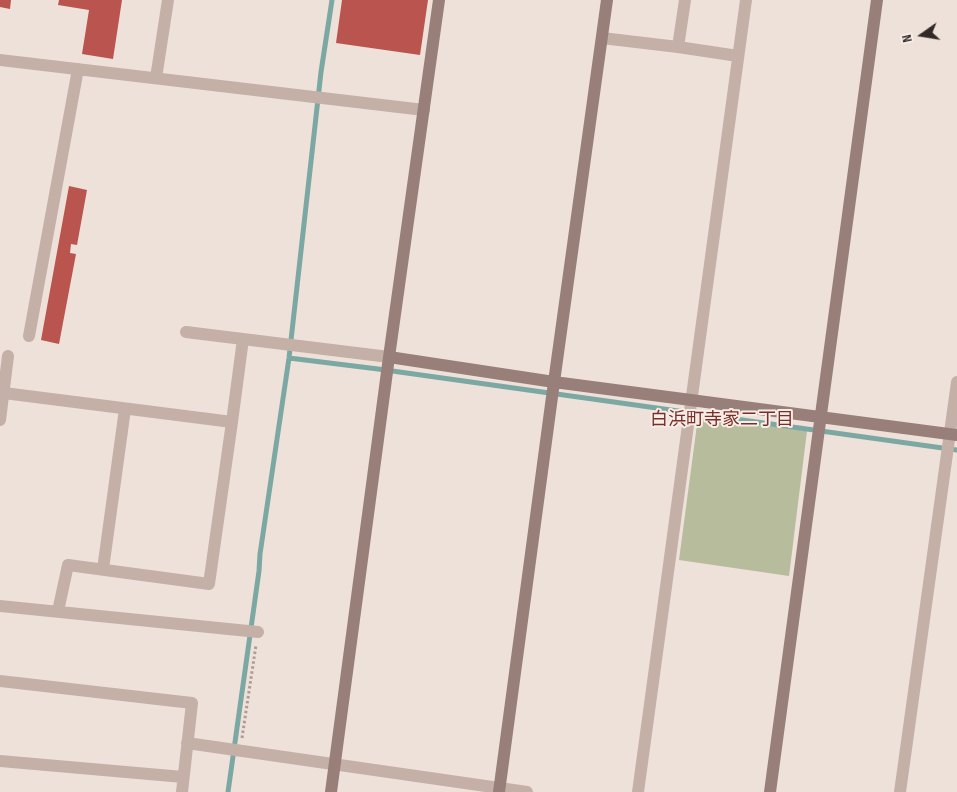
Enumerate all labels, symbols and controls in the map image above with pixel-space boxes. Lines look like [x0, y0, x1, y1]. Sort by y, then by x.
north arrow [897, 10, 947, 60]
text: N [898, 33, 916, 44]
district label: 白浜町寺家二丁目 [650, 409, 794, 431]

